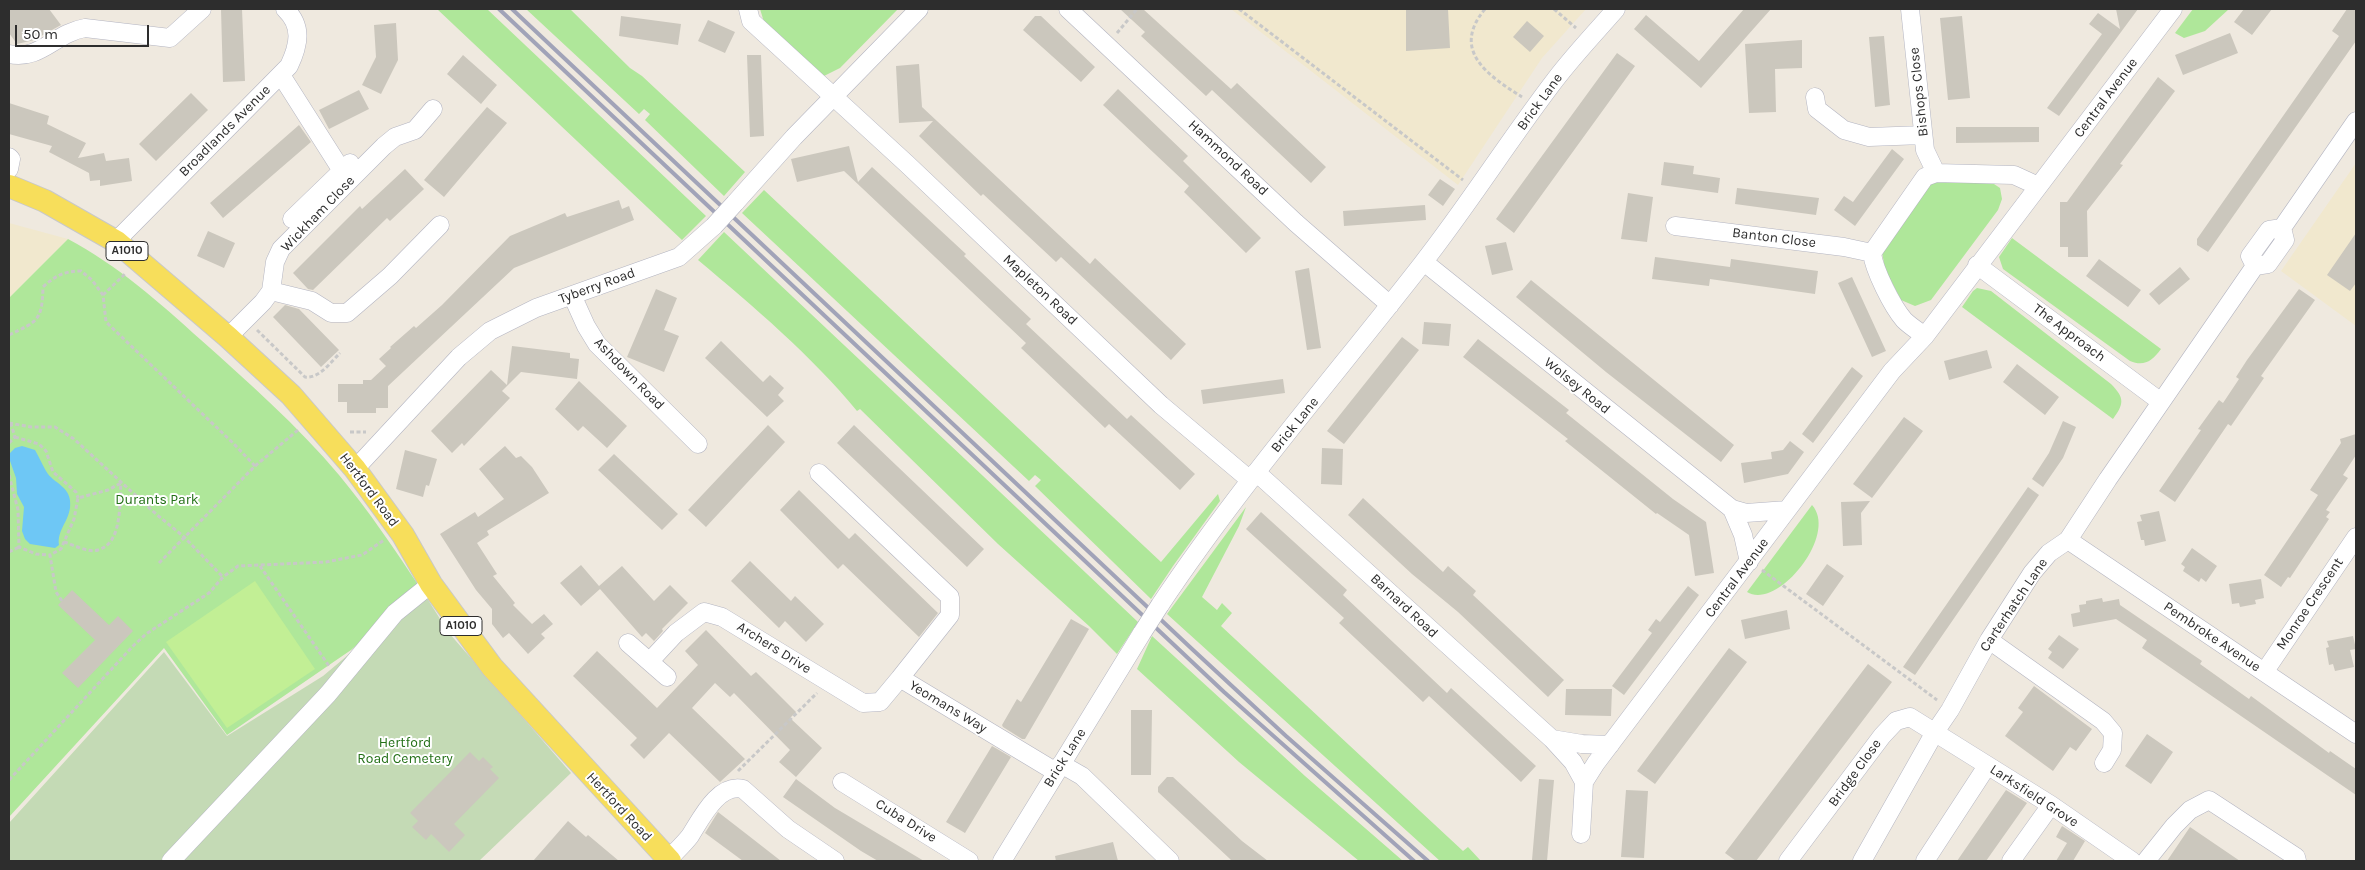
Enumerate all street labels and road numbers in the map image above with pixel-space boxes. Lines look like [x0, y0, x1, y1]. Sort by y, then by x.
street label: Bishops Close [1906, 46, 1932, 138]
street label: Central Avenue [2071, 55, 2141, 141]
street label: Brick Lane [1514, 70, 1566, 134]
street label: Broadlands Avenue [176, 82, 274, 180]
street label: Hammond Road [1185, 117, 1271, 199]
street label: Wickham Close [278, 173, 358, 255]
street label: Banton Close [1731, 225, 1817, 251]
road number: A1010 [106, 242, 148, 260]
street label: Mapleton Road [999, 251, 1081, 329]
street label: Tyberry Road [556, 264, 638, 308]
street label: The Approach [2029, 300, 2109, 366]
street label: Ashdown Road [590, 334, 668, 414]
street label: Wolsey Road [1541, 354, 1613, 418]
street label: Brick Lane [1268, 394, 1322, 456]
street label: Hertford Road [336, 450, 402, 530]
street label: Central Avenue [1702, 535, 1772, 621]
street label: Carterhatch Lane [1977, 555, 2051, 655]
street label: Monroe Crescent [2273, 555, 2347, 653]
street label: Barnard Road [1367, 570, 1441, 642]
street label: Pembroke Avenue [2160, 598, 2264, 676]
road number: A1010 [440, 616, 482, 636]
street label: Archers Drive [734, 619, 814, 677]
street label: Yeomans Way [906, 677, 990, 737]
street label: Brick Lane [1040, 725, 1090, 791]
street label: Bridge Close [1825, 736, 1885, 810]
street label: Larksfield Grove [1987, 761, 2081, 831]
street label: Hertford Road [583, 769, 655, 845]
street label: Cuba Drive [872, 796, 940, 846]

